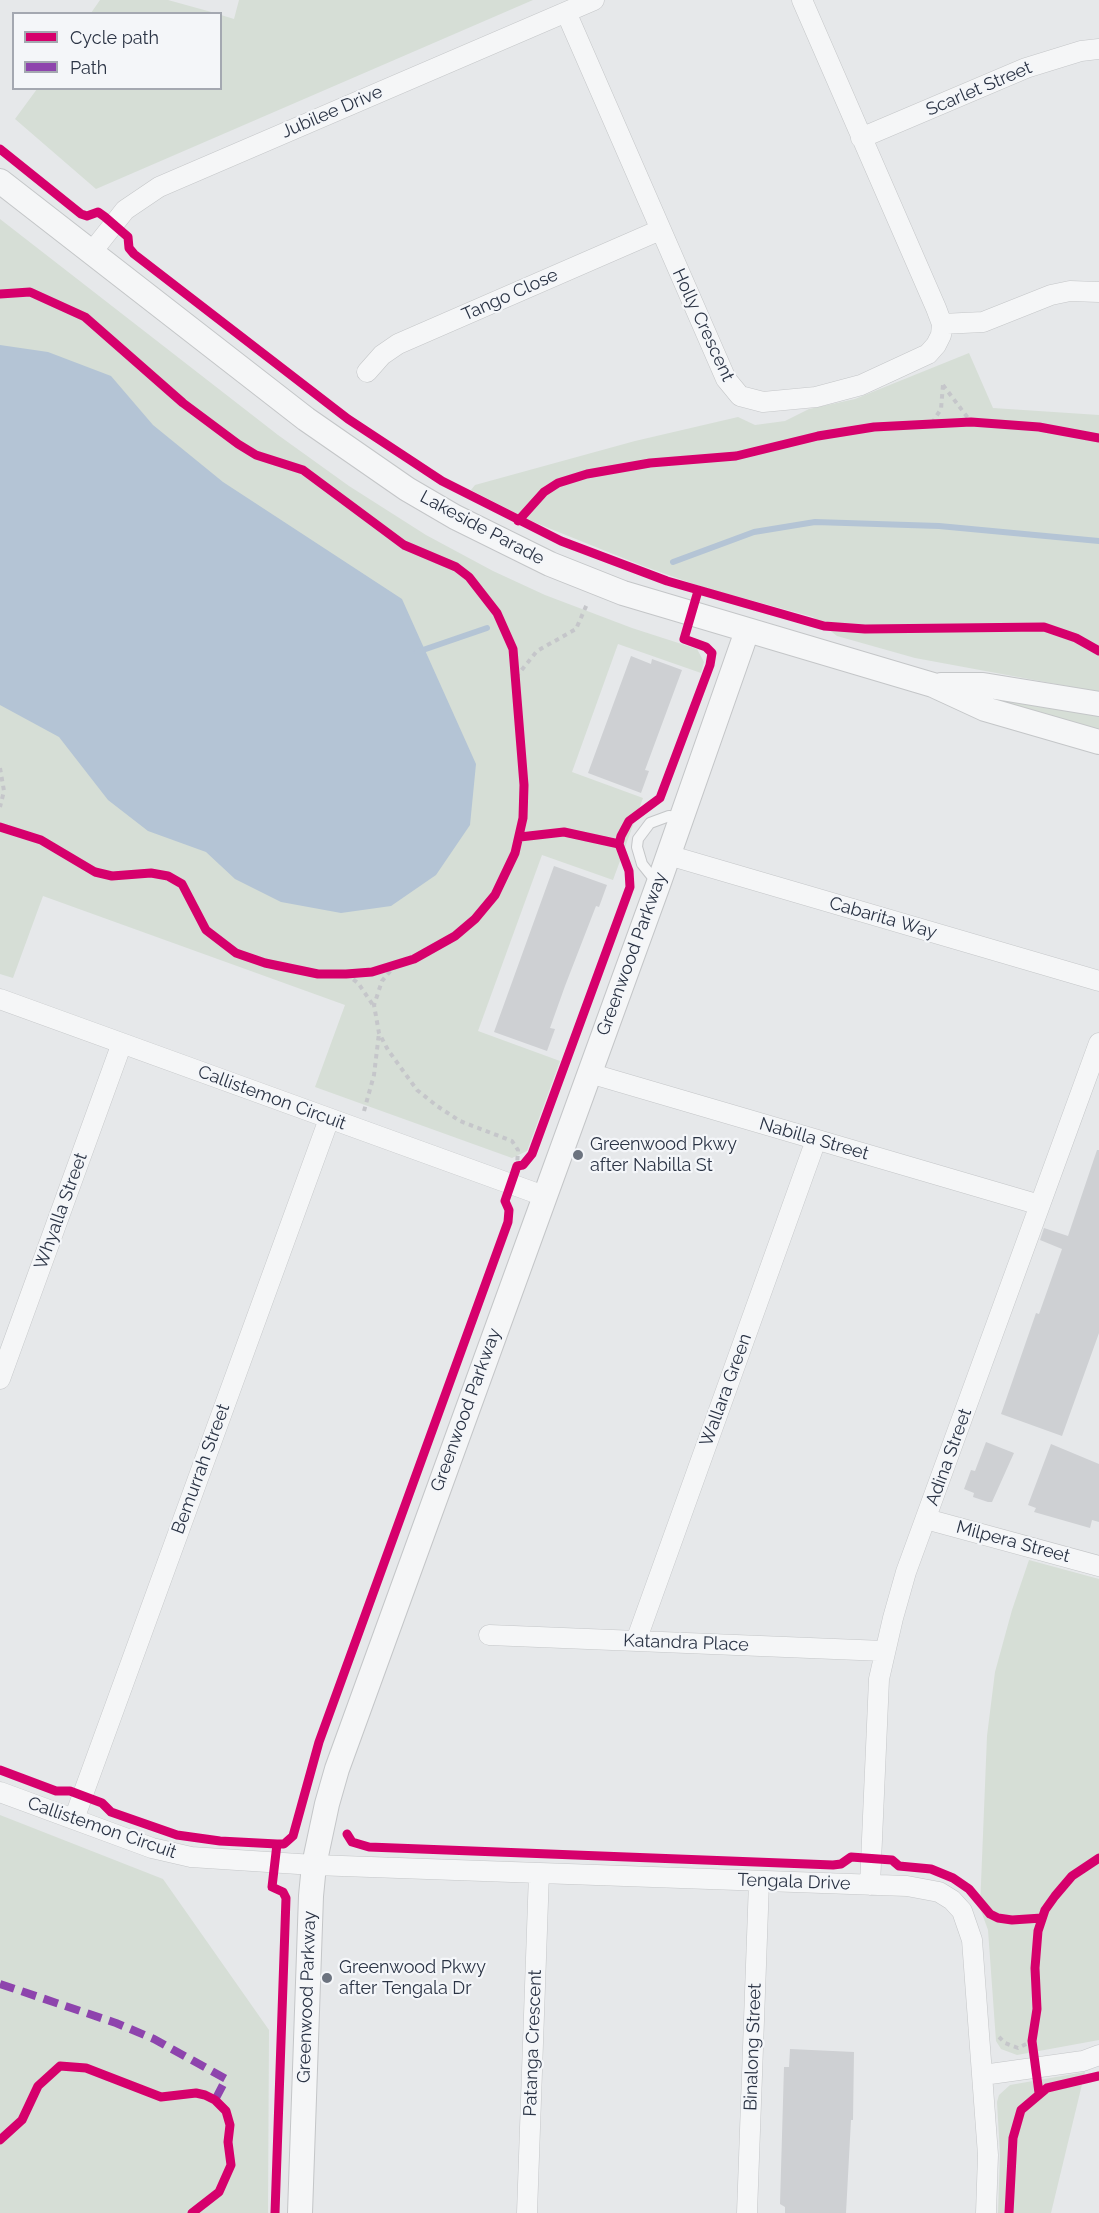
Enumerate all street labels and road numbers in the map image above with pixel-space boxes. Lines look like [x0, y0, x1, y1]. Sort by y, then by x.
street label: Scarlet Street [923, 57, 1035, 121]
street label: Jubilee Drive [278, 81, 386, 143]
street label: Tango Close [459, 264, 561, 326]
street label: Holly Crescent [667, 265, 739, 385]
street label: Lakeside Parade [416, 486, 548, 570]
street label: Greenwood Parkway [592, 869, 672, 1039]
street label: Cabarita Way [827, 892, 939, 944]
street label: Callistemon Circuit [195, 1061, 349, 1135]
street label: Nabilla Street [757, 1113, 871, 1165]
street label: Whyalla Street [30, 1150, 92, 1272]
street label: Greenwood Parkway [426, 1325, 506, 1495]
street label: Wallara Green [696, 1331, 756, 1449]
street label: Bemurrah Street [167, 1401, 235, 1537]
street label: Adina Street [921, 1405, 977, 1509]
street label: Milpera Street [954, 1516, 1072, 1568]
street label: Katandra Place [623, 1630, 749, 1656]
street label: Callistemon Circuit [25, 1792, 179, 1864]
street label: Tengala Drive [737, 1869, 851, 1895]
street label: Greenwood Parkway [293, 1911, 321, 2083]
street label: Patanga Crescent [520, 1969, 546, 2117]
street label: Binalong Street [740, 1983, 766, 2111]

